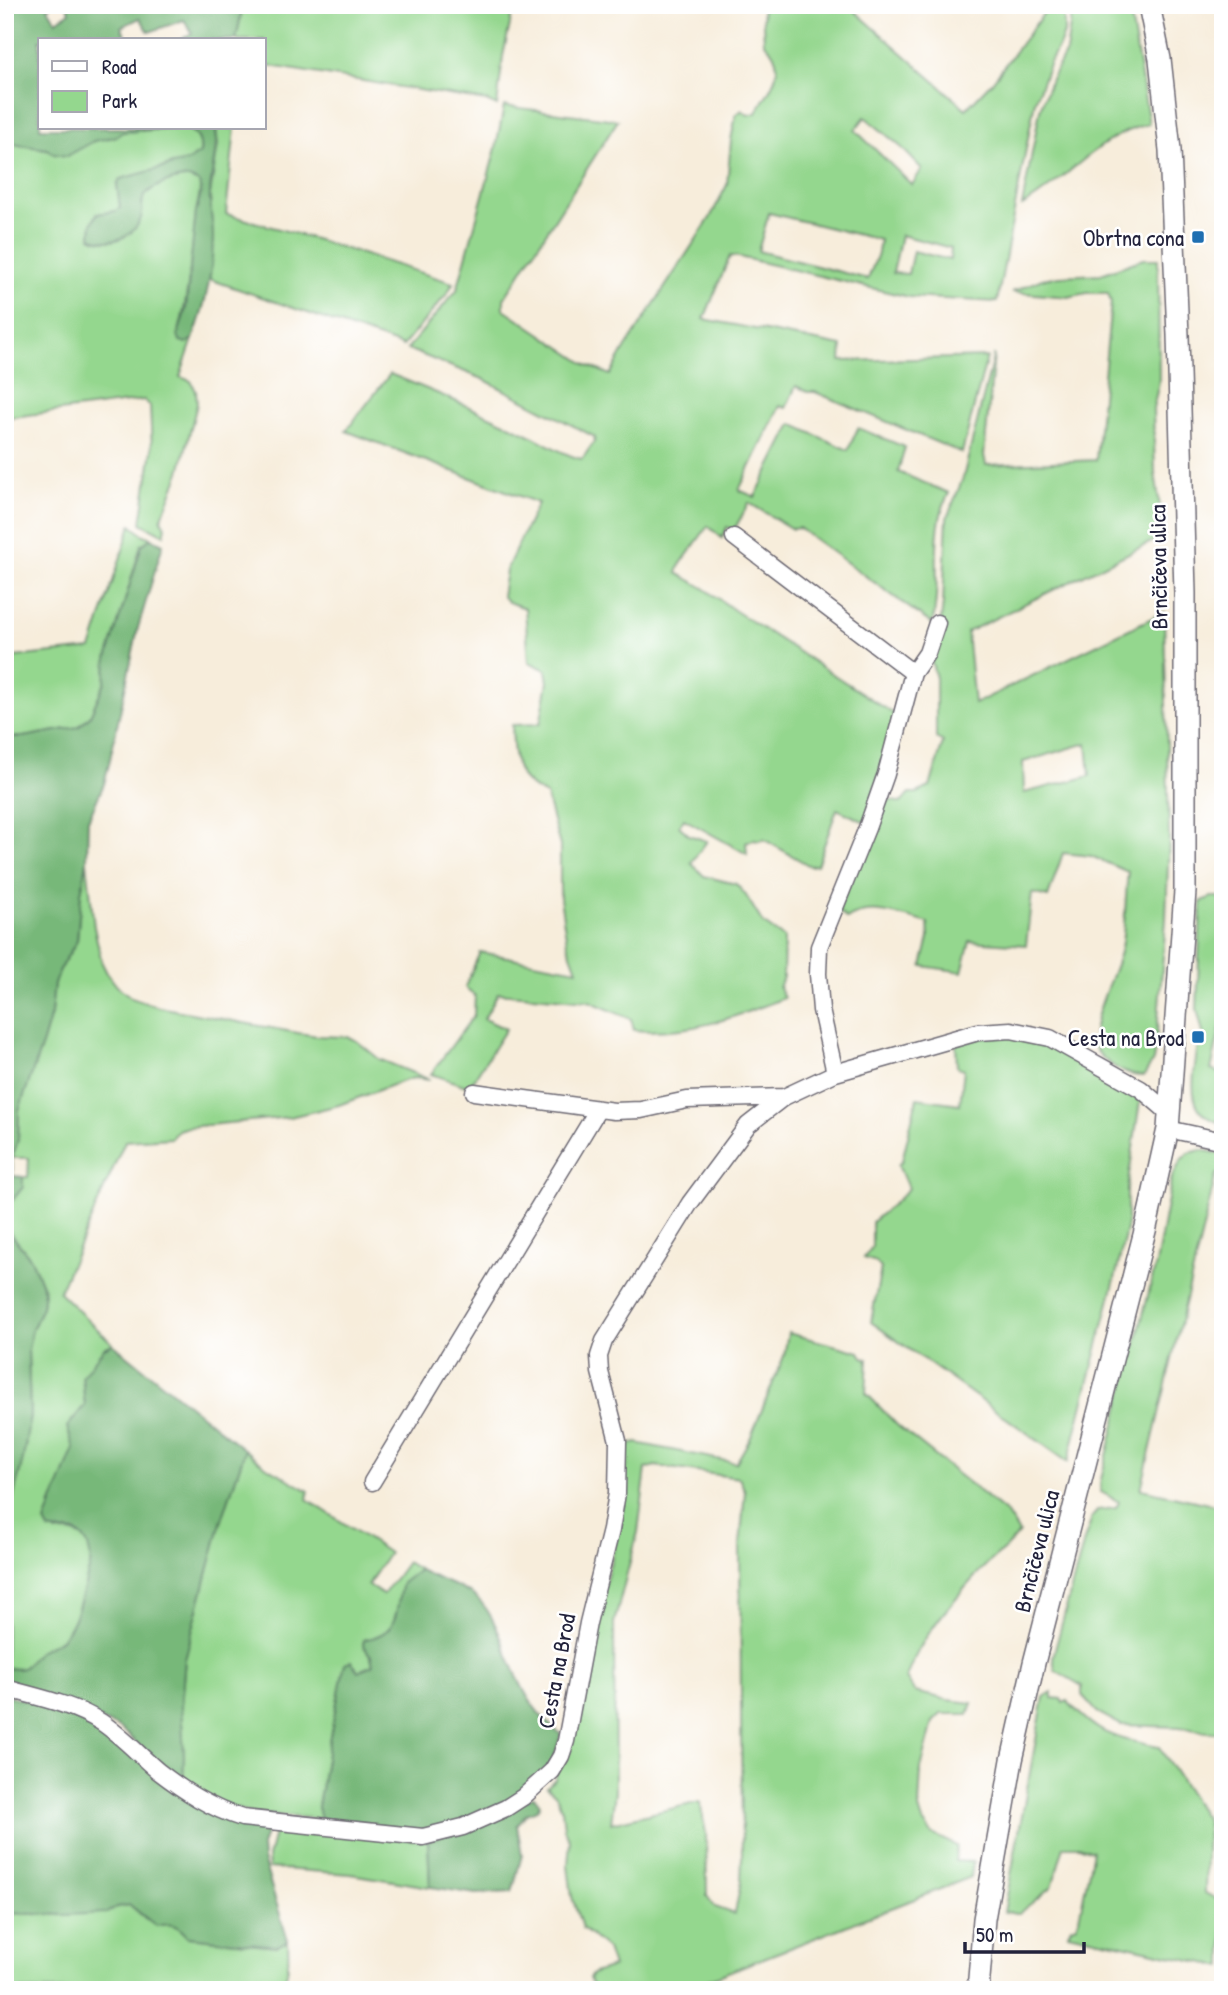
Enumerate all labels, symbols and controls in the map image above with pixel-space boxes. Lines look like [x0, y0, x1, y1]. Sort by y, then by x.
legend [38, 38, 266, 130]
text: Road [102, 52, 136, 81]
text: Park [102, 86, 137, 115]
place label: Obrtna cona [1083, 222, 1184, 253]
marker: Obrtna cona [1190, 229, 1206, 245]
street label: Brnčičeva ulica [1141, 504, 1175, 630]
place label: Cesta na Brod [1068, 1022, 1184, 1053]
marker: Cesta na Brod [1190, 1029, 1206, 1045]
street label: Brnčičeva ulica [1006, 1487, 1066, 1615]
street label: Cesta na Brod [530, 1611, 582, 1731]
scale bar [965, 1911, 1084, 1955]
text: 50 m [976, 1920, 1013, 1949]

